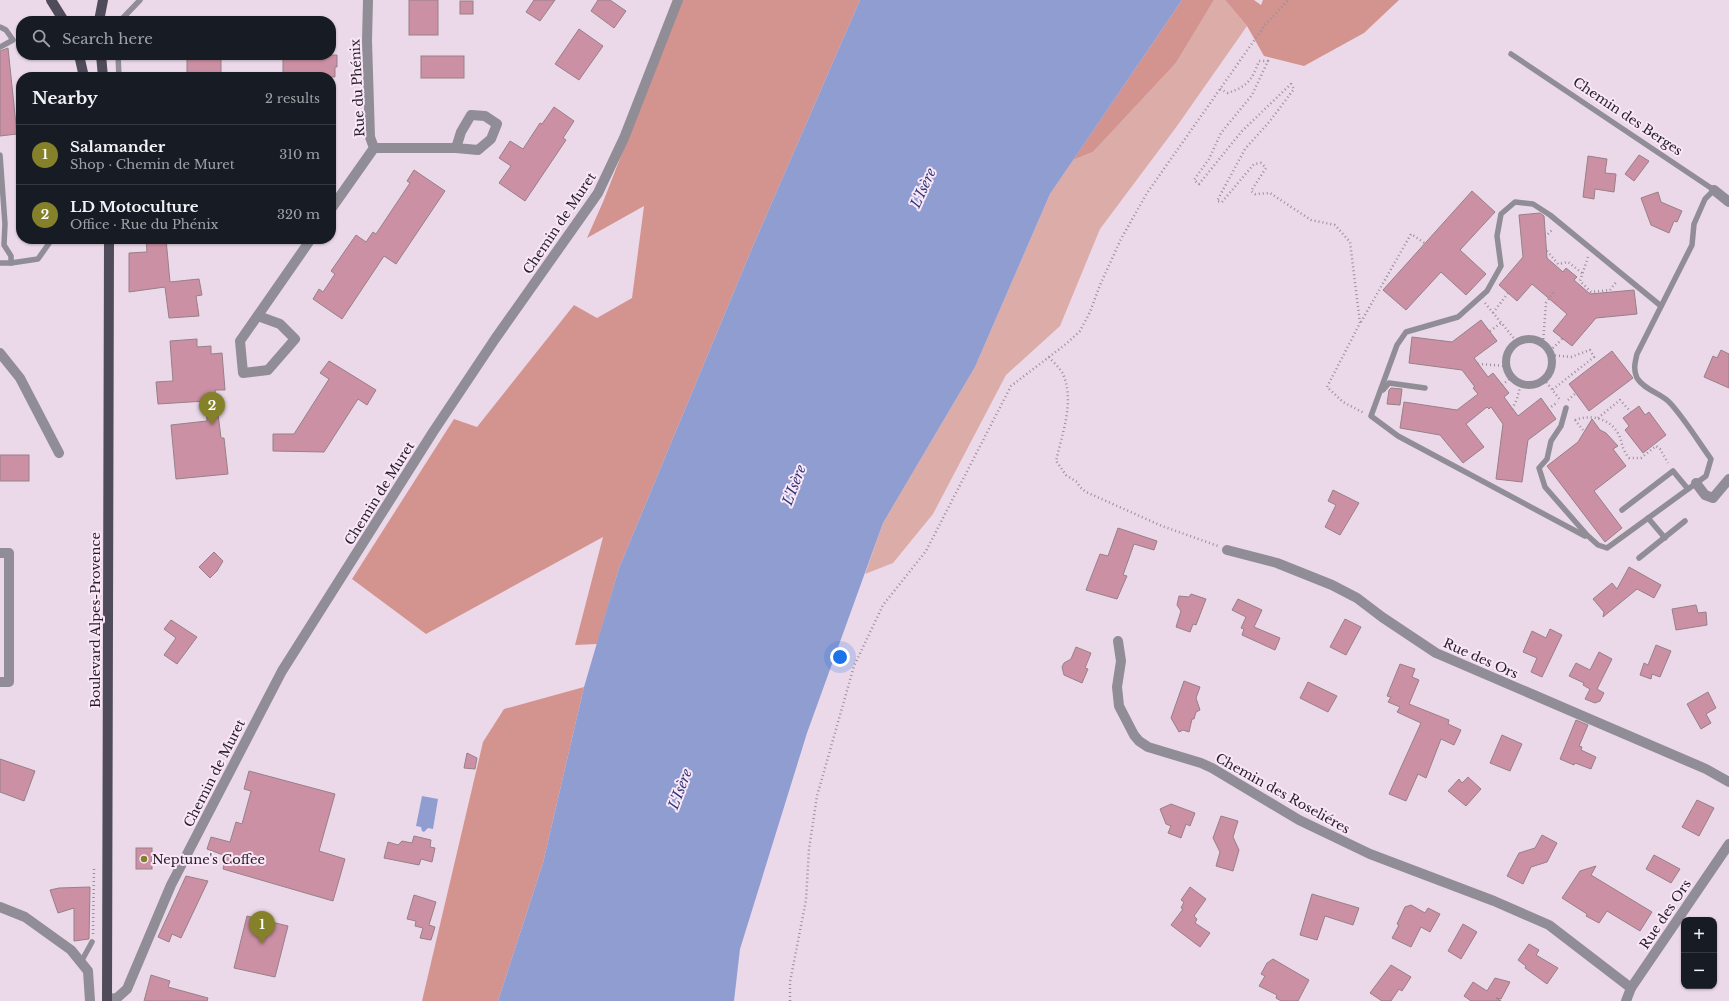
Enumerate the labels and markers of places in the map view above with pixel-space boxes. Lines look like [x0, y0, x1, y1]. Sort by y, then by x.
pin: 2 [199, 392, 225, 425]
place label: Neptune's Coffee [152, 851, 265, 868]
marker: Neptune's Coffee [139, 854, 149, 864]
pin: 1 [249, 911, 275, 944]

